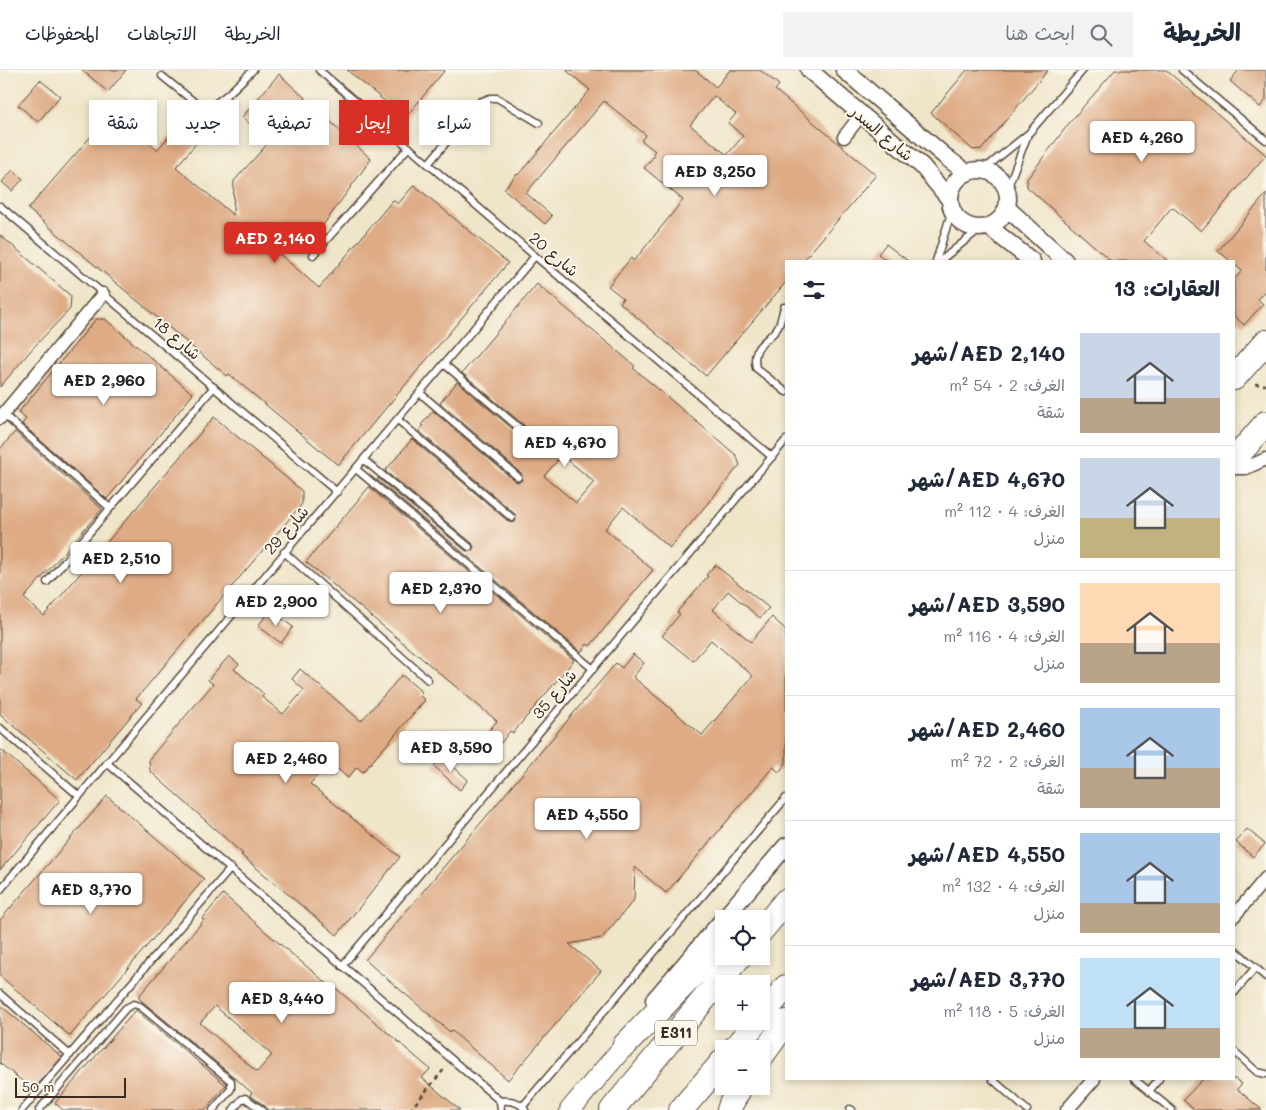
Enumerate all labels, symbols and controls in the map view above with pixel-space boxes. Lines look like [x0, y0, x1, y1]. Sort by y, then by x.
search box [783, 12, 1133, 57]
text: الخريطة [1163, 16, 1241, 47]
text: ابحث هنا [1005, 20, 1075, 45]
text: المحفوظات [25, 21, 99, 45]
text: الاتجاهات [127, 21, 197, 45]
text: الخريطة [225, 21, 281, 45]
icon: search [1087, 21, 1115, 49]
street label: شارع السدر [844, 99, 918, 166]
chip: شقة [89, 100, 157, 145]
chip: جديد [167, 100, 239, 145]
chip: تصفية [249, 100, 329, 145]
chip: إيجار [339, 100, 409, 145]
chip: شراء [419, 100, 490, 145]
pin: AED 4,260 [1085, 121, 1199, 163]
text: AED 4,260 [1101, 126, 1183, 147]
pin: AED 3,250 [658, 154, 772, 197]
text: AED 3,250 [674, 160, 756, 181]
pin: AED 2,140 [218, 222, 332, 264]
text: AED 2,140 [235, 227, 315, 248]
street label: شارع 20 [524, 227, 583, 282]
text: العقارات: 13 [1114, 274, 1220, 301]
icon: filters [800, 276, 828, 304]
street label: شارع 18 [148, 311, 206, 365]
text: AED 2,140/شهر [913, 339, 1065, 366]
icon: home [1120, 353, 1180, 413]
pin: AED 2,960 [47, 364, 161, 406]
text: AED 2,960 [63, 369, 145, 390]
text: الغرف: 2 · 54 m² [949, 374, 1065, 395]
text: شقة [1037, 401, 1065, 422]
pin: AED 4,670 [508, 426, 622, 468]
text: AED 4,670 [524, 431, 606, 452]
text: AED 4,670/شهر [909, 465, 1065, 492]
icon: home [1120, 478, 1180, 538]
text: الغرف: 4 · 112 m² [944, 500, 1065, 521]
street label: شارع 29 [259, 501, 314, 560]
text: منزل [1033, 527, 1065, 548]
pin: AED 2,510 [64, 542, 178, 584]
text: AED 2,510 [81, 547, 161, 568]
pin: AED 2,370 [384, 572, 498, 614]
text: AED 2,370 [400, 577, 482, 598]
pin: AED 2,900 [219, 584, 333, 627]
text: AED 2,900 [235, 590, 317, 611]
text: AED 3,590/شهر [910, 590, 1065, 617]
icon: home [1120, 603, 1180, 663]
text: الغرف: 4 · 116 m² [943, 625, 1065, 646]
text: منزل [1033, 652, 1065, 673]
street label: شارع 35 [527, 665, 582, 724]
text: AED 2,460/شهر [909, 715, 1065, 742]
icon: home [1120, 728, 1180, 788]
pin: AED 3,590 [394, 730, 508, 773]
text: AED 3,590 [410, 736, 492, 757]
pin: AED 2,460 [229, 742, 343, 784]
text: AED 2,460 [245, 747, 327, 768]
text: الغرف: 2 · 72 m² [950, 750, 1065, 771]
text: شقة [1037, 777, 1065, 798]
pin: AED 4,550 [530, 798, 644, 840]
text: AED 4,550 [546, 803, 628, 824]
text: AED 4,550/شهر [909, 840, 1065, 867]
icon: home [1120, 853, 1180, 913]
pin: AED 3,770 [34, 872, 148, 915]
text: الغرف: 4 · 132 m² [942, 875, 1065, 896]
text: AED 3,770 [50, 878, 132, 899]
text: منزل [1033, 902, 1065, 923]
map controls [715, 910, 770, 1095]
button: locate [715, 910, 770, 965]
text: AED 3,770/شهر [911, 965, 1065, 992]
button: + [715, 975, 770, 1030]
icon: home [1120, 978, 1180, 1038]
pin: AED 3,440 [225, 982, 339, 1024]
text: AED 3,440 [240, 987, 324, 1008]
text: الغرف: 5 · 118 m² [944, 1000, 1065, 1021]
road number: E311 [655, 1020, 697, 1046]
text: منزل [1033, 1027, 1065, 1048]
button: − [715, 1040, 770, 1095]
scale bar [15, 1075, 126, 1098]
text: 50 m [22, 1077, 54, 1096]

